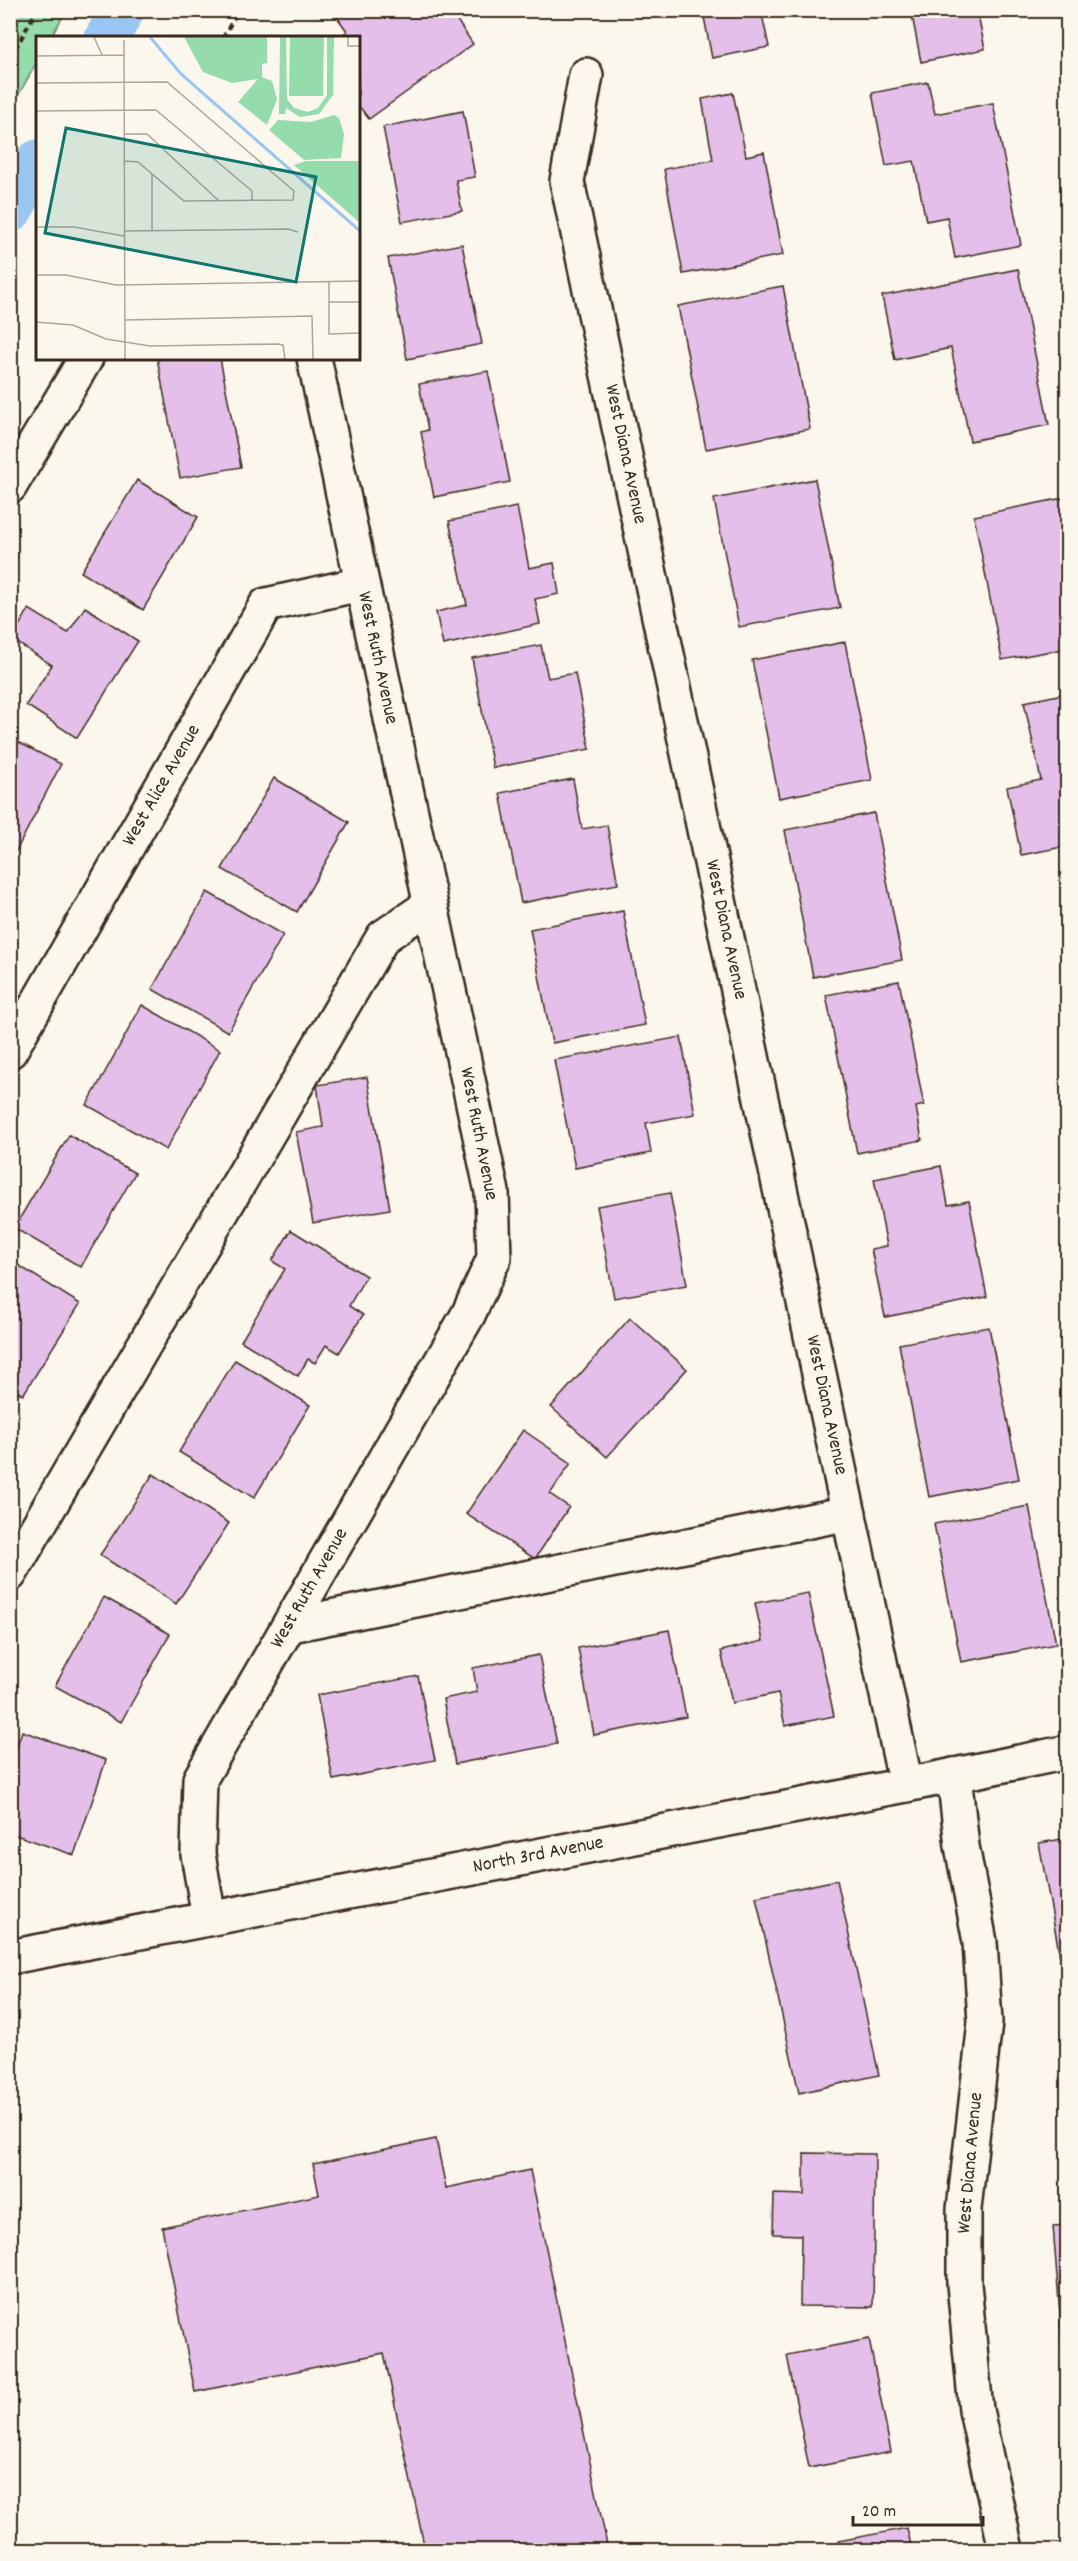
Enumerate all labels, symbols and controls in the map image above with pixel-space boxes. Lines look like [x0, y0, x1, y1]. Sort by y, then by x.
inset map [36, 36, 360, 360]
street label: West Diana Avenue [596, 382, 653, 527]
street label: West Ruth Avenue [349, 589, 405, 727]
street label: West Alice Avenue [116, 719, 208, 852]
street label: West Diana Avenue [697, 857, 754, 1002]
street label: West Ruth Avenue [451, 1065, 505, 1203]
street label: West Diana Avenue [797, 1333, 854, 1478]
street label: West Ruth Avenue [264, 1523, 356, 1654]
street label: North 3rd Avenue [471, 1829, 606, 1882]
street label: West Diana Avenue [951, 2091, 991, 2235]
scale bar [853, 2489, 984, 2527]
text: 20 m [862, 2500, 896, 2525]

